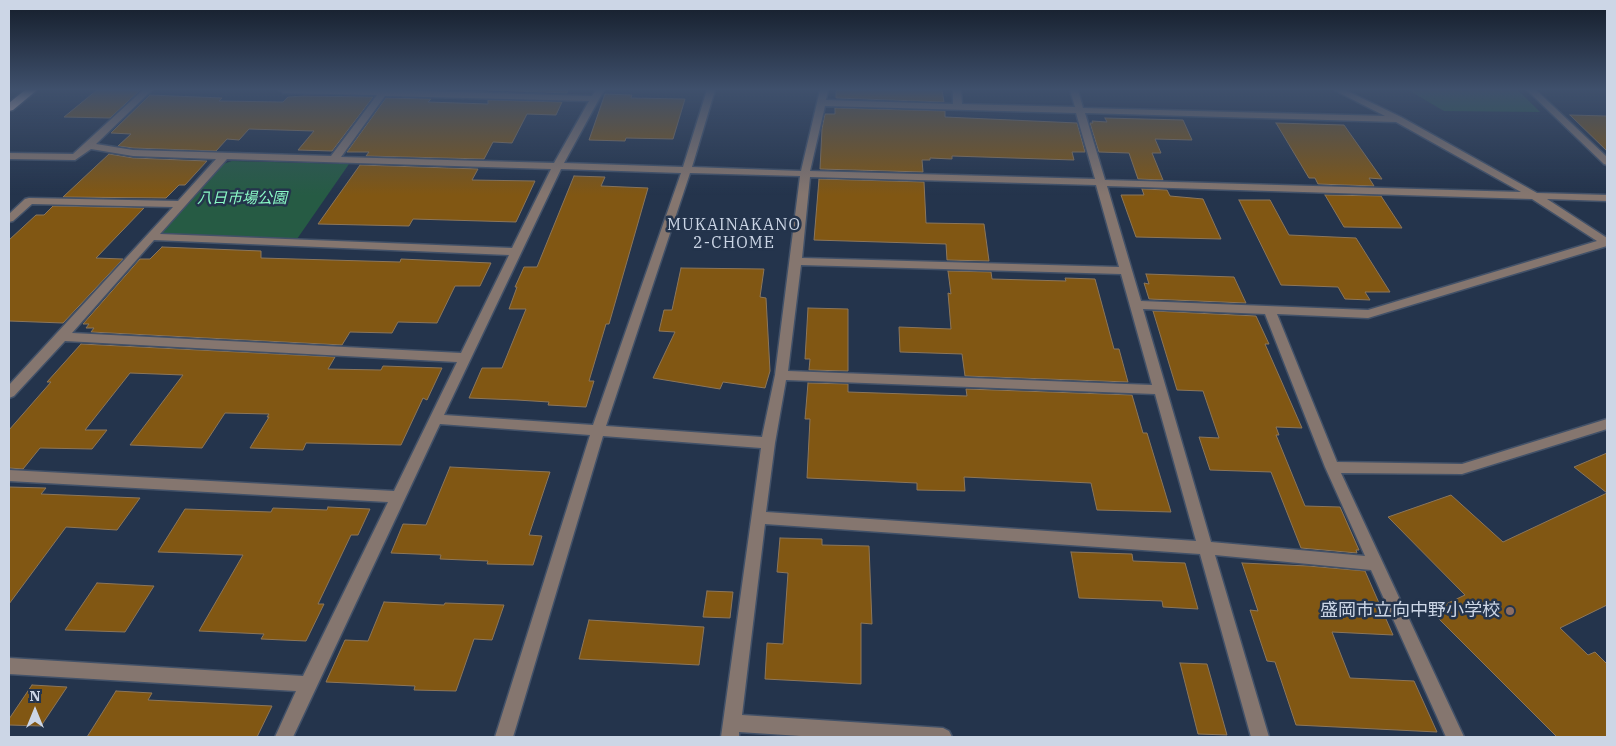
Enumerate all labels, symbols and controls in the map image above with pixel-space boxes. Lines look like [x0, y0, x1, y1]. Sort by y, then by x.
park label: 八日市場公園 [197, 190, 287, 208]
district label: MUKAINAKANO 2-CHOME [666, 215, 802, 253]
place label: 盛岡市立向中野小学校 [1320, 600, 1500, 622]
marker: 盛岡市立向中野小学校 [1504, 605, 1516, 617]
north arrow [10, 686, 60, 736]
text: N [29, 687, 41, 705]

